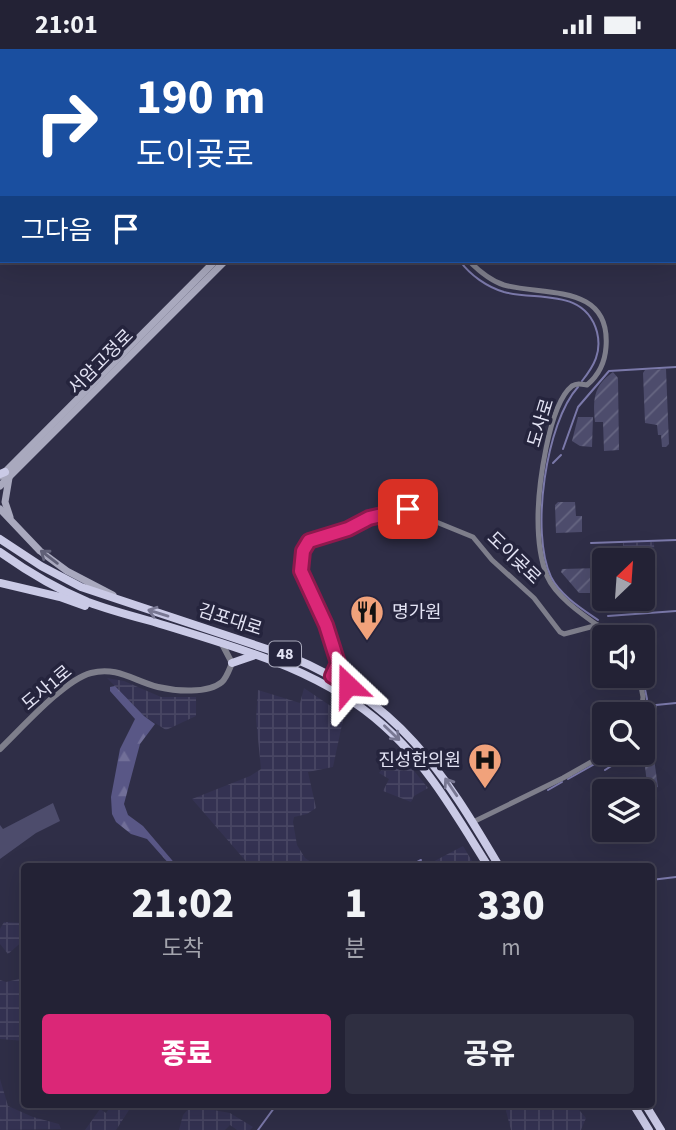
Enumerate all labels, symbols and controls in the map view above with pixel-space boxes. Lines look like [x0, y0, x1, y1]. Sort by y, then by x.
text: 21:01 [35, 6, 98, 43]
text: 190 m [136, 63, 265, 133]
icon: right [21, 77, 112, 168]
text: 도이곶로 [136, 132, 254, 178]
icon: arrive [107, 210, 145, 248]
text: 그다음 [21, 212, 93, 249]
street label: 서암고정로 [63, 324, 139, 400]
street label: 도사로 [522, 396, 560, 450]
pin [378, 479, 438, 539]
icon: arrive [389, 490, 427, 528]
street label: 도이곶로 [481, 526, 547, 590]
north arrow [592, 548, 654, 611]
map controls [592, 548, 655, 842]
one-way arrow [40, 550, 58, 565]
restaurant icon: 명가원 [348, 593, 386, 642]
street label: 김포대로 [195, 598, 265, 642]
place label: 명가원 [392, 600, 442, 625]
one-way arrow [147, 605, 169, 618]
button: sound [592, 625, 655, 688]
road number: 48 [269, 641, 301, 667]
position arrow [311, 648, 385, 722]
street label: 도사1로 [17, 660, 77, 716]
button: search [592, 702, 655, 765]
one-way arrow [383, 725, 400, 742]
hospital icon: 진성한의원 [466, 741, 504, 790]
place label: 진성한의원 [378, 748, 461, 773]
one-way arrow [444, 778, 458, 797]
button: layers [592, 779, 655, 842]
text: 21:02 [131, 874, 234, 934]
text: 1 [344, 874, 367, 934]
text: 330 [477, 876, 545, 936]
text: m [501, 931, 520, 964]
text: 도착 [162, 932, 204, 965]
text: 분 [345, 932, 366, 965]
button: 종료 [42, 1014, 331, 1094]
button: 공유 [345, 1014, 634, 1094]

